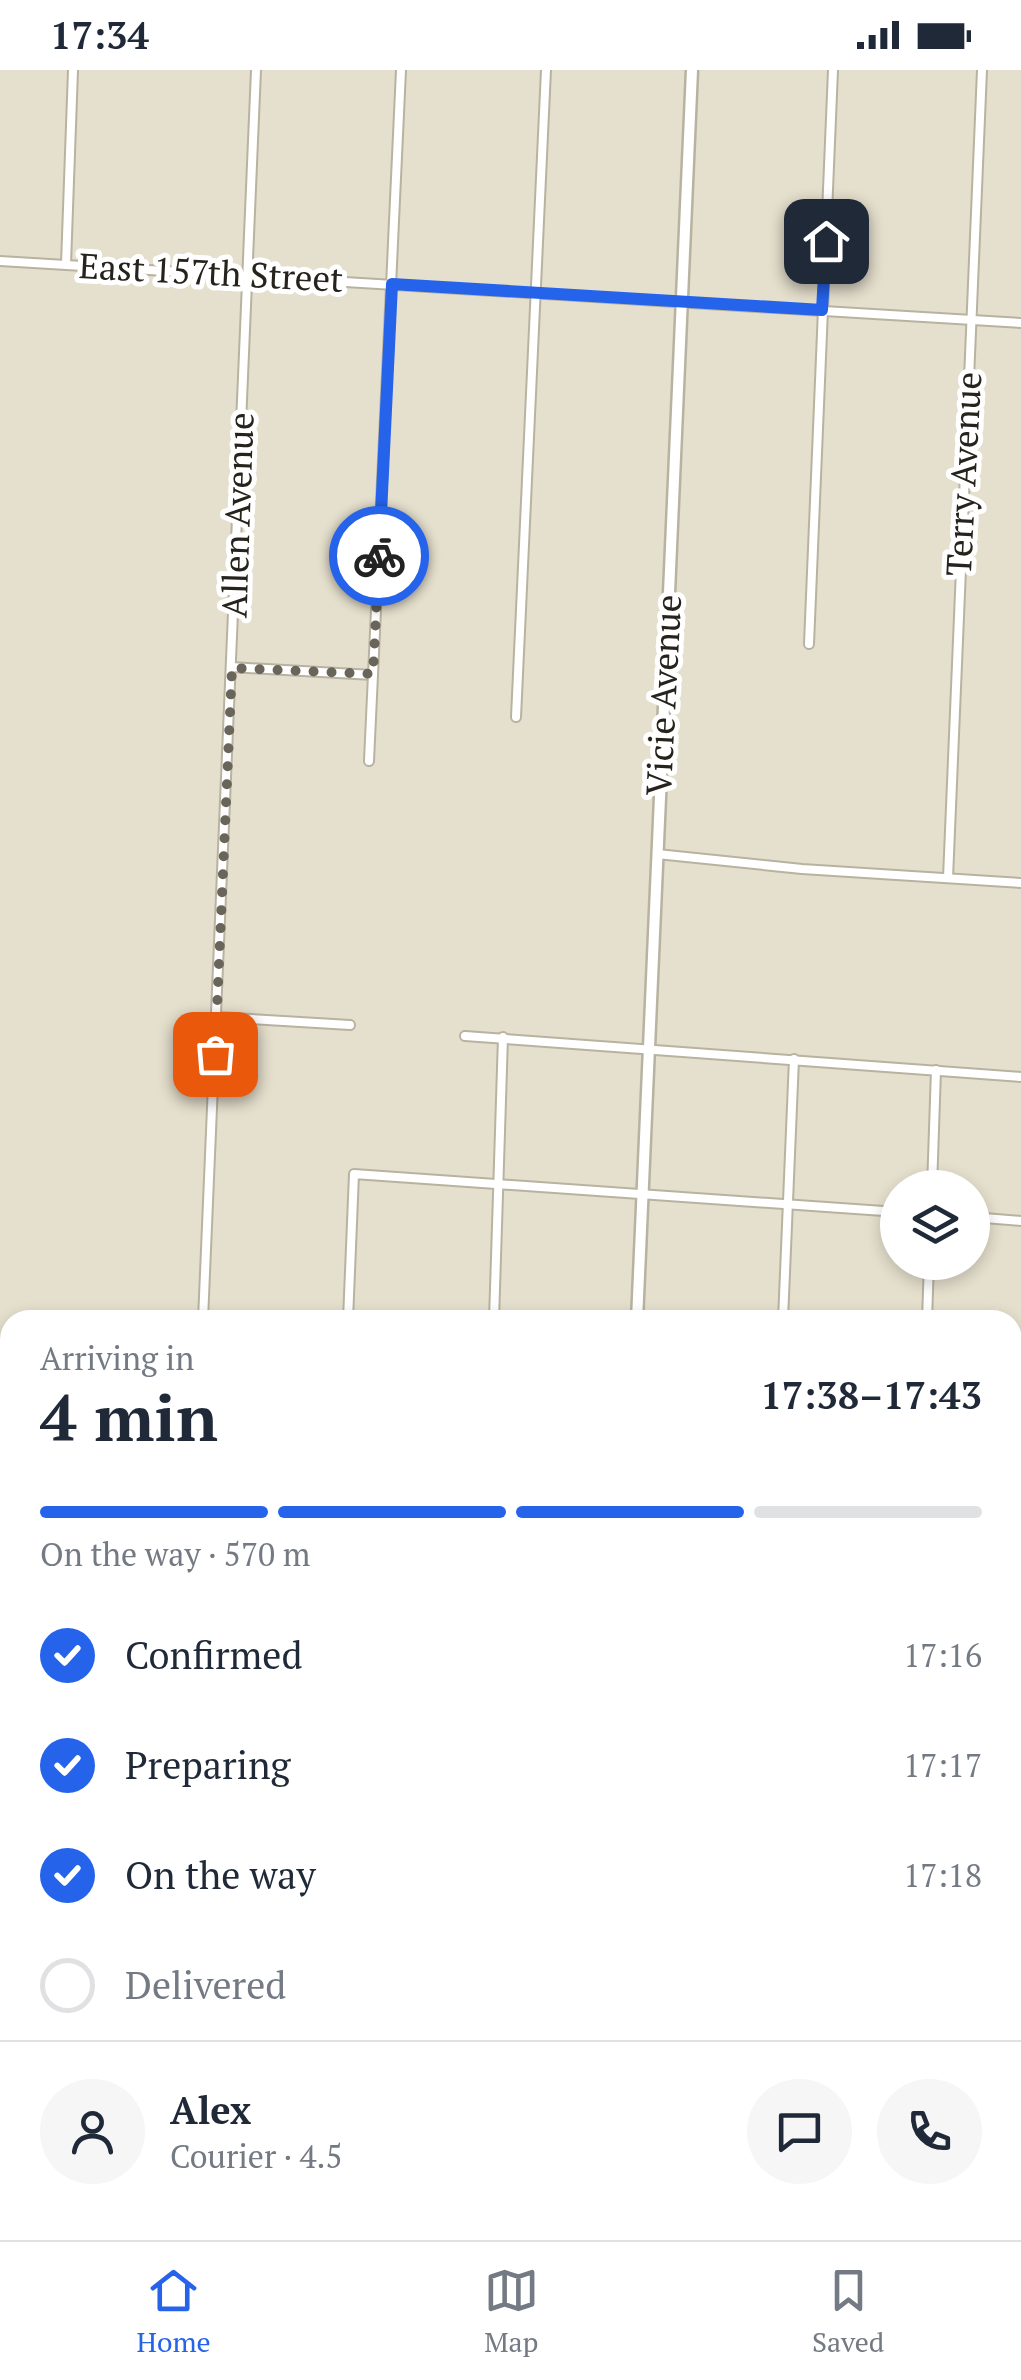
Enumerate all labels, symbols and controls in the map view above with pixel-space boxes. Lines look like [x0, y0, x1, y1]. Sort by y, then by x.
text: 17:34 [50, 10, 149, 60]
pin [784, 199, 869, 284]
icon: home [799, 214, 854, 269]
street label: East 157th Street [78, 242, 344, 302]
street label: Terry Avenue [935, 371, 991, 577]
street label: Allen Avenue [210, 411, 264, 619]
courier [329, 506, 429, 606]
icon: bike [352, 529, 407, 584]
street label: Vicie Avenue [635, 593, 691, 797]
pin [173, 1012, 258, 1097]
icon: bag [188, 1027, 243, 1082]
map controls [880, 1170, 990, 1280]
button: layers [880, 1170, 990, 1280]
text: Arriving in [40, 1337, 194, 1379]
text: 17:38–17:43 [760, 1370, 982, 1420]
text: 4 min [40, 1373, 218, 1460]
text: On the way · 570 m [40, 1533, 310, 1575]
icon: check [40, 1628, 95, 1683]
text: Confirmed [125, 1630, 303, 1680]
text: 17:16 [903, 1634, 982, 1676]
icon: check [40, 1738, 95, 1793]
text: Preparing [125, 1740, 291, 1790]
text: 17:17 [903, 1744, 982, 1786]
icon: check [40, 1848, 95, 1903]
text: On the way [125, 1850, 316, 1900]
text: 17:18 [903, 1854, 982, 1896]
text: Delivered [125, 1960, 286, 2010]
button: person [40, 2079, 145, 2184]
button: chat [747, 2079, 852, 2184]
button: phone [877, 2079, 982, 2184]
text: Alex [170, 2085, 251, 2135]
text: Courier · 4.5 [170, 2135, 342, 2177]
tab: Home [137, 2263, 211, 2360]
tab: Map [484, 2263, 539, 2360]
tab: Saved [812, 2263, 884, 2360]

